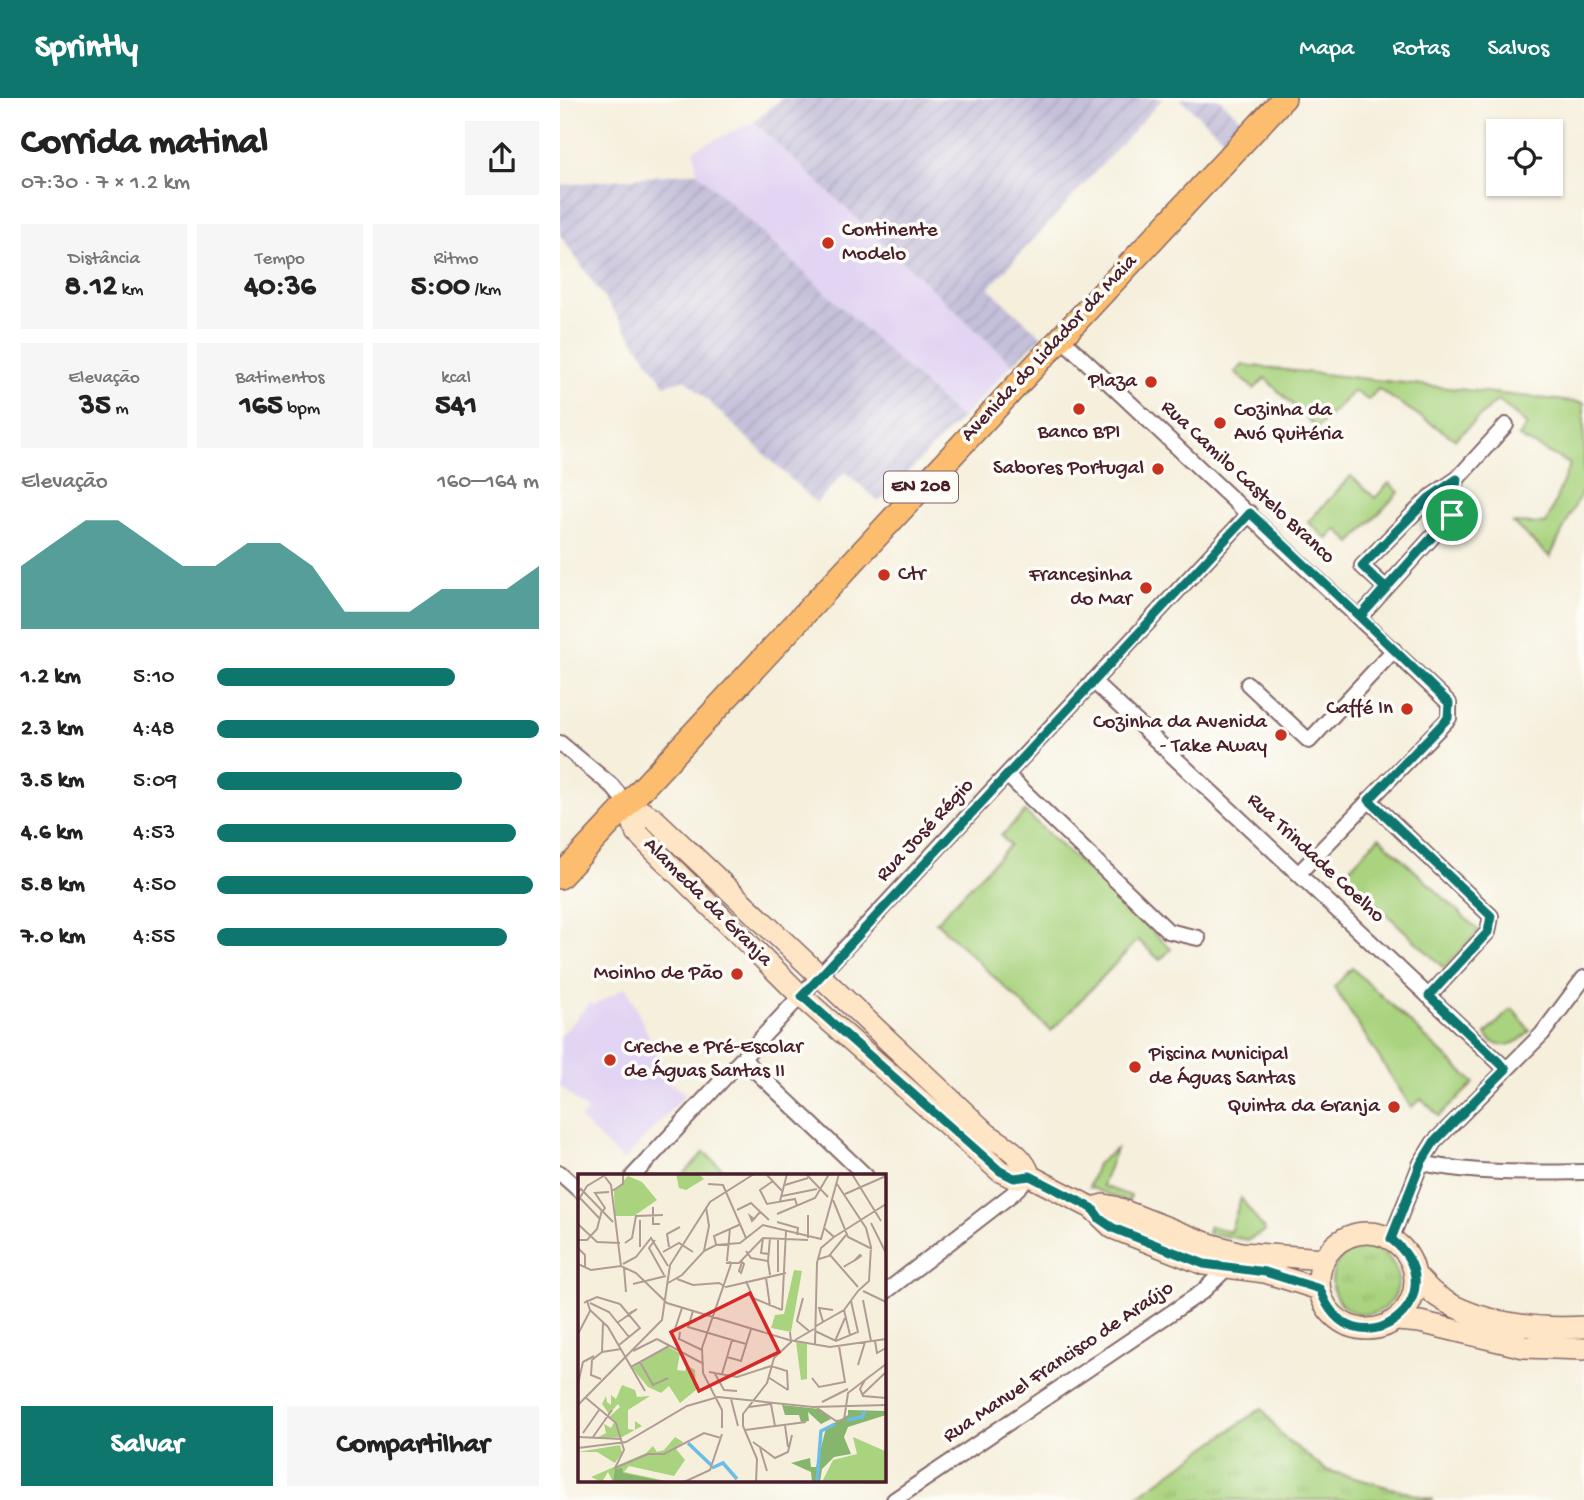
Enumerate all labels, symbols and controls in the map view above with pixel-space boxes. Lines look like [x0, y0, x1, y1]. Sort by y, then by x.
text: Sprintly [35, 30, 138, 68]
text: Mapa [1299, 35, 1354, 64]
text: Rotas [1392, 35, 1449, 64]
text: Salvos [1487, 35, 1549, 64]
map controls [1486, 119, 1563, 196]
button: locate [1486, 119, 1563, 196]
button: share [465, 121, 539, 195]
text: Corrida matinal [21, 122, 268, 166]
text: 07:30 · 7 × 1.2 km [21, 170, 190, 197]
place label: Continente Modelo [842, 219, 939, 268]
marker: Continente Modelo [820, 235, 836, 251]
text: Distância [68, 248, 140, 271]
text: Tempo [255, 248, 305, 271]
text: Ritmo [433, 248, 479, 271]
street label: Avenida do Lidador da Maia [957, 249, 1144, 448]
text: 8.12 [64, 271, 117, 306]
text: 40:36 [244, 271, 316, 306]
text: 5:00 [411, 271, 470, 306]
text: km [117, 279, 144, 302]
text: /km [470, 279, 501, 302]
text: Elevação [68, 367, 140, 390]
text: Batimentos [235, 367, 325, 390]
text: kcal [441, 367, 471, 390]
place label: Plaza [1087, 370, 1138, 395]
marker: Plaza [1143, 374, 1159, 390]
text: 35 [79, 390, 111, 425]
text: 165 [240, 390, 283, 425]
text: 541 [435, 390, 477, 425]
street label: Rua Camilo Castelo Branco [1155, 396, 1339, 570]
text: m [111, 398, 129, 421]
text: bpm [283, 398, 320, 421]
place label: Cozinha da Avó Quitéria [1234, 399, 1344, 448]
marker: Banco BPI [1071, 401, 1087, 417]
marker: Cozinha da Avó Quitéria [1212, 415, 1228, 431]
place label: Banco BPI [1037, 421, 1120, 446]
place label: Sabores Portugal [993, 457, 1144, 482]
marker: Sabores Portugal [1150, 461, 1166, 477]
text: Elevação [21, 469, 108, 496]
text: 160–164 m [437, 469, 539, 496]
road number: EN 208 [884, 472, 958, 502]
pin [1422, 485, 1482, 545]
icon: arrive [1433, 496, 1471, 534]
place label: Ctr [898, 563, 927, 588]
place label: Francesinha do Mar [1028, 564, 1134, 613]
marker: Ctr [876, 567, 892, 583]
marker: Francesinha do Mar [1138, 580, 1154, 596]
text: 1.2 km [21, 664, 81, 691]
text: 5:10 [133, 664, 175, 691]
place label: Caffé In [1326, 697, 1393, 722]
marker: Caffé In [1399, 701, 1415, 717]
place label: Cozinha da Avenida - Take Away [1093, 711, 1268, 760]
text: 2.3 km [21, 716, 83, 743]
text: 4:48 [133, 716, 175, 743]
marker: Cozinha da Avenida - Take Away [1273, 727, 1289, 743]
text: 3.5 km [21, 768, 84, 795]
text: 5:09 [133, 768, 177, 795]
street label: Rua José Régio [872, 774, 980, 888]
street label: Rua Trindade Coelho [1241, 789, 1389, 929]
text: 4.6 km [21, 820, 83, 847]
text: 4:53 [133, 820, 175, 847]
street label: Alameda da Granja [637, 833, 778, 974]
text: 5.8 km [21, 872, 85, 899]
text: 4:50 [133, 872, 176, 899]
text: 7.0 km [21, 924, 85, 951]
text: 4:55 [133, 924, 175, 951]
place label: Moinho de Pão [594, 962, 723, 987]
marker: Moinho de Pão [729, 966, 745, 982]
place label: Creche e Pré-Escolar de Águas Santas II [624, 1036, 804, 1085]
place label: Piscina Municipal de Águas Santas [1148, 1043, 1296, 1092]
marker: Creche e Pré-Escolar de Águas Santas II [602, 1052, 618, 1068]
marker: Piscina Municipal de Águas Santas [1127, 1059, 1143, 1075]
place label: Quinta da Granja [1227, 1095, 1381, 1120]
marker: Quinta da Granja [1386, 1099, 1402, 1115]
inset map [578, 1174, 886, 1482]
street label: Rua Manuel Francisco de Araújo [939, 1276, 1179, 1450]
button: Salvar [21, 1406, 273, 1486]
button: Compartilhar [287, 1406, 539, 1486]

